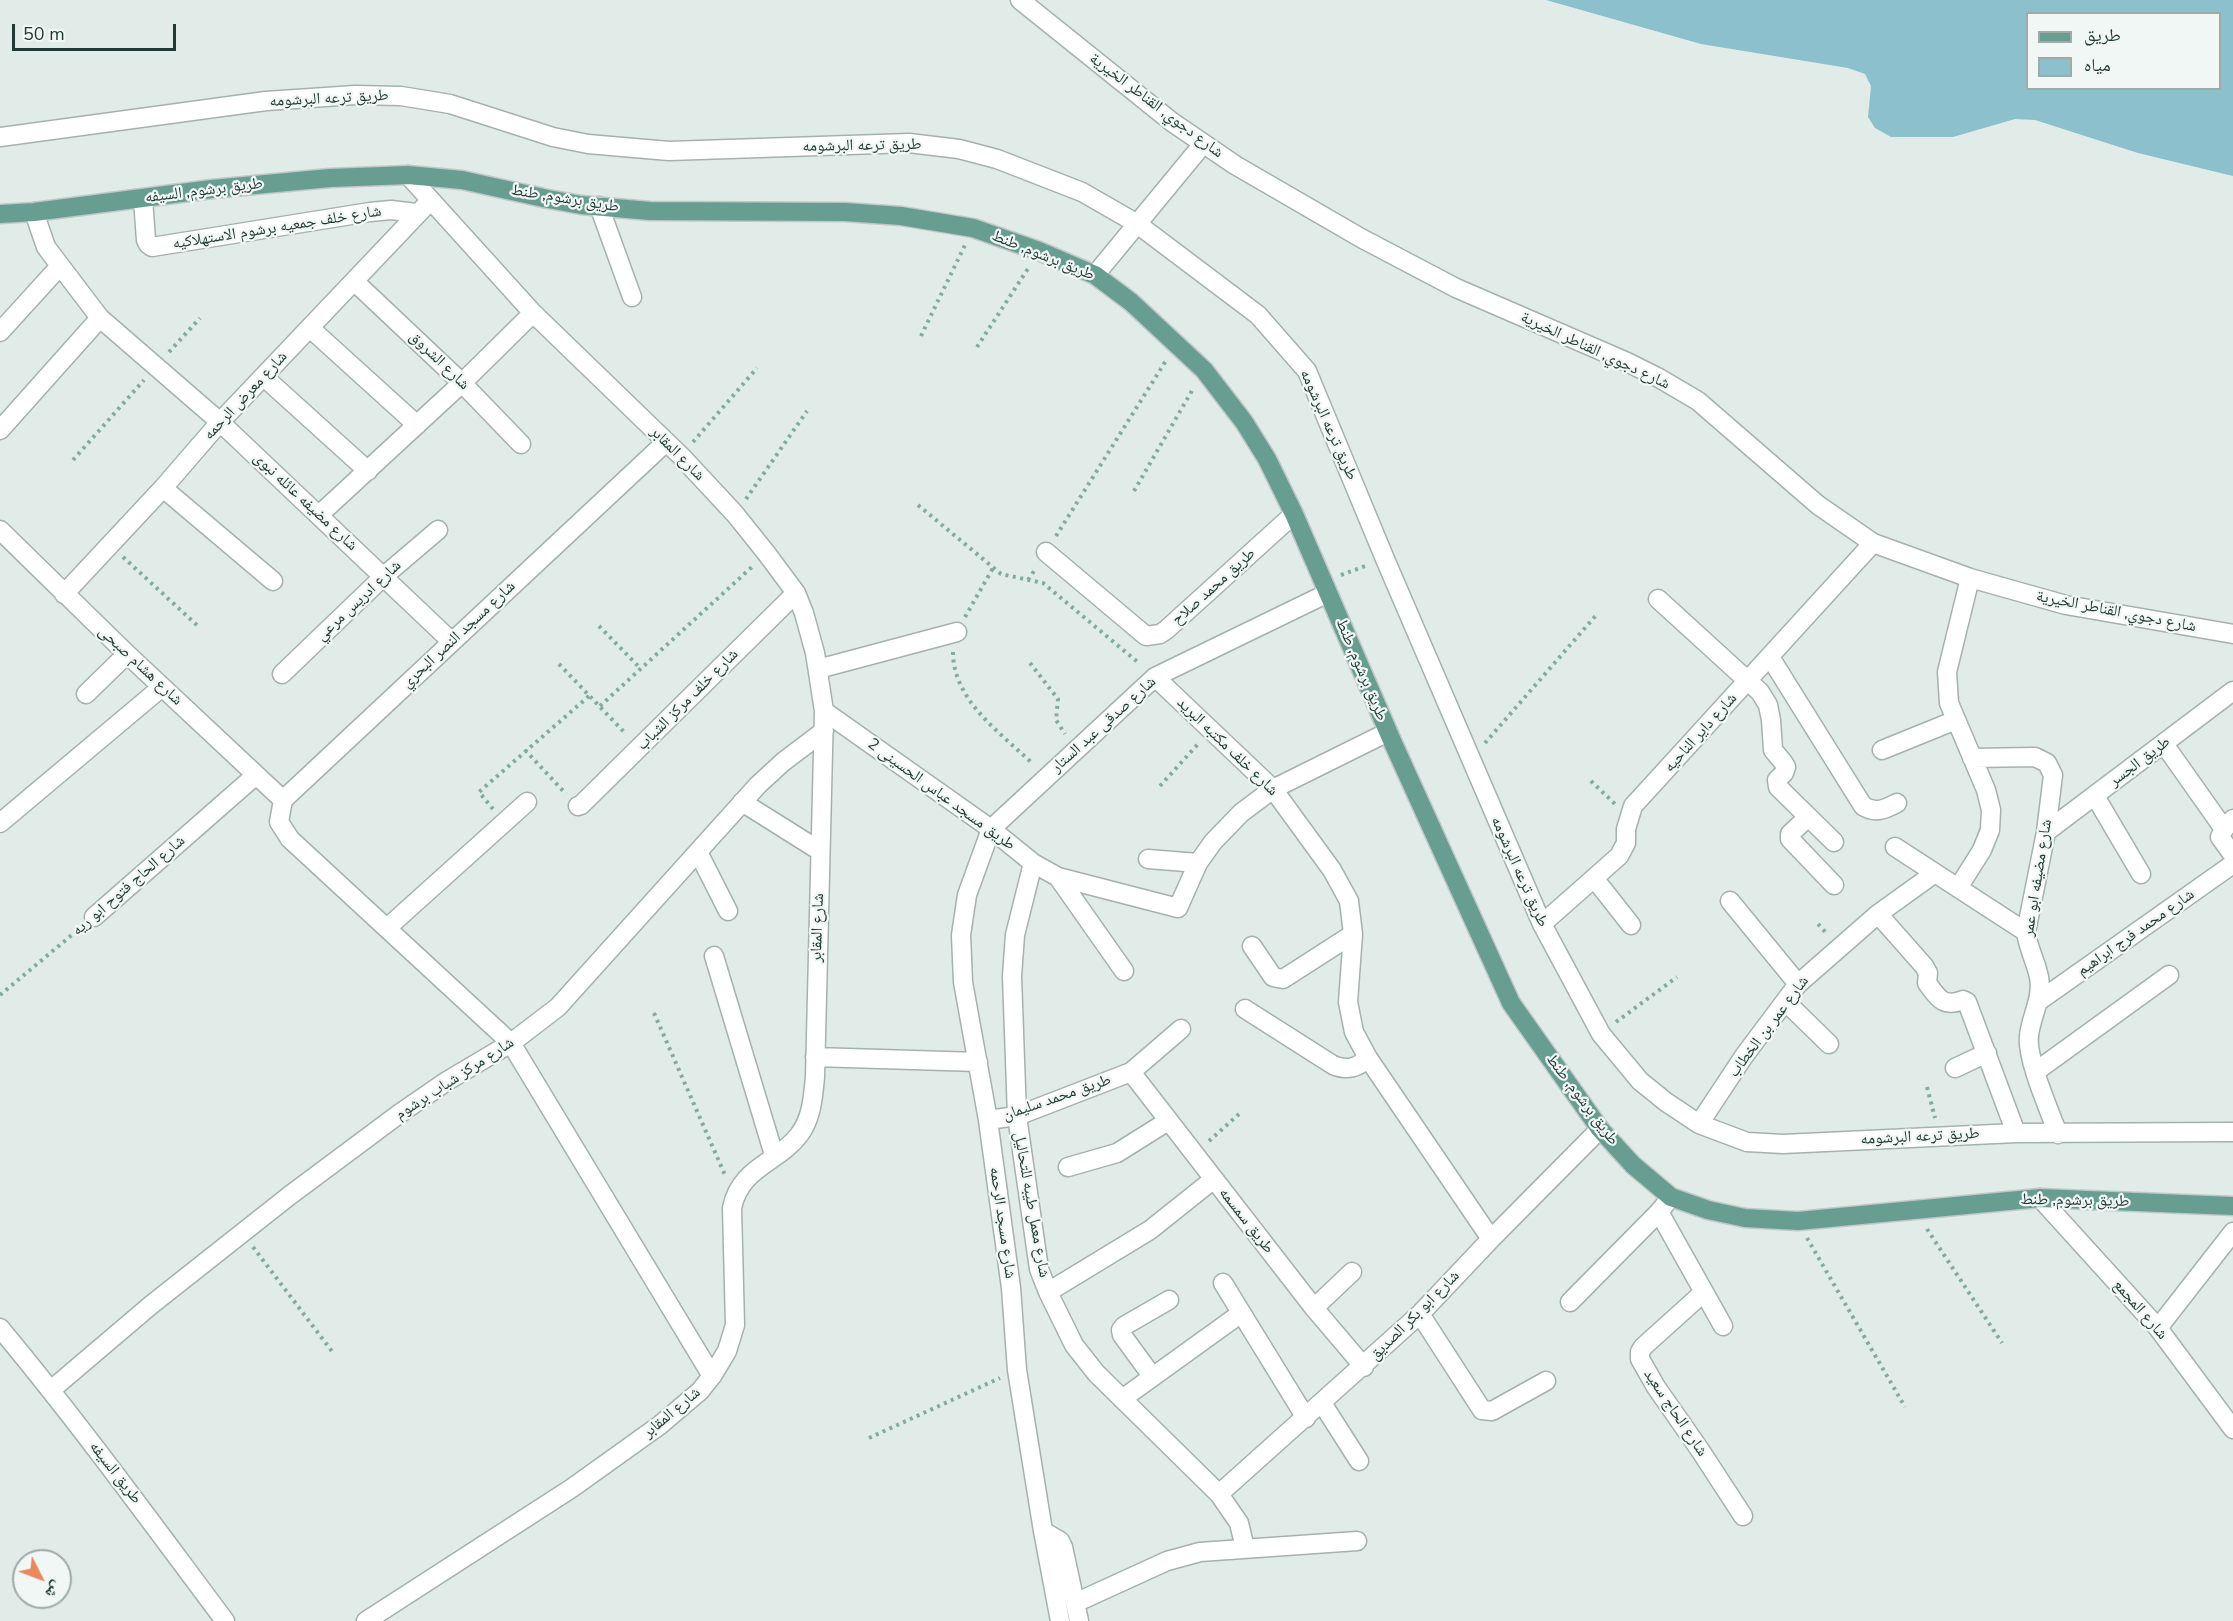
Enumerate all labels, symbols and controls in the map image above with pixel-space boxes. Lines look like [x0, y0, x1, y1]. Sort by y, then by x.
scale bar [15, 12, 178, 50]
legend [2026, 12, 2221, 90]
text: 50 m [23, 22, 65, 46]
text: طريق [2084, 23, 2121, 47]
street label: شارع دجوي, القناطر الخيرية [1085, 49, 1227, 163]
text: مياه [2084, 53, 2111, 77]
street label: طريق ترعه البرشومه [269, 86, 389, 112]
street label: طريق ترعه البرشومه [802, 135, 922, 157]
street label: طريق برشوم, السيفه [144, 174, 264, 208]
street label: طريق برشوم, طنط [510, 181, 620, 217]
street label: شارع خلف جمعيه برشوم الاستهلاكيه [171, 202, 383, 254]
street label: طريق برشوم, طنط [989, 227, 1097, 285]
street label: شارع دجوي, القناطر الخيرية [1517, 308, 1673, 394]
street label: شارع الشروق [405, 327, 473, 395]
street label: شارع معرض الرحمه [200, 348, 292, 444]
street label: طريق ترعه البرشومه [1295, 367, 1361, 483]
street label: شارع المقابر [646, 423, 708, 485]
street label: شارع مضيفه عائله نبوى [249, 449, 361, 555]
street label: طريق محمد صلاح [1168, 545, 1260, 629]
street label: شارع ادريس مرعي [312, 557, 406, 645]
street label: شارع مسجد النصر البحري [398, 577, 520, 693]
street label: شارع دجوي, القناطر الخيرية [2034, 587, 2198, 637]
street label: طريق برشوم, طنط [1331, 616, 1391, 724]
street label: شارع هشام صبحى [94, 622, 186, 710]
street label: شارع خلف مركز الشباب [633, 645, 743, 755]
street label: شارع صدقى عبد الستار [1048, 673, 1160, 777]
street label: شارع داير الناحيه [1660, 689, 1742, 777]
street label: شارع خلف مكتبه البريد [1172, 694, 1282, 800]
street label: طريق الجسر [2106, 733, 2174, 791]
street label: طريق مسجد عباس الحسينى 2 [863, 735, 1019, 855]
street label: طريق ترعه البرشومه [1486, 814, 1552, 930]
street label: شارع مضيفه ابو عمر [2019, 818, 2057, 938]
street label: شارع الحاج فتوح ابو ريه [68, 832, 190, 940]
street label: شارع محمد فرج ابراهيم [2074, 885, 2198, 981]
street label: شارع المقابر [807, 893, 829, 963]
street label: شارع عمر بن الخطاب [1725, 973, 1813, 1081]
street label: شارع مركز شباب برشوم [392, 1033, 518, 1125]
street label: طريق برشوم, طنط [1542, 1051, 1622, 1149]
street label: طريق محمد سليمان [1000, 1070, 1114, 1126]
street label: طريق ترعه البرشومه [1860, 1124, 1980, 1150]
street label: شارع معمل طيبه للتحاليل [1009, 1131, 1053, 1279]
street label: شارع مسجد الرحمه [985, 1166, 1019, 1280]
street label: طريق سمسمه [1214, 1184, 1278, 1258]
street label: طريق برشوم, طنط [2020, 1190, 2130, 1212]
street label: شارع ابو بكر الصديق [1366, 1267, 1464, 1365]
street label: شارع المجمع [2109, 1276, 2171, 1344]
street label: شارع الحاج سعيد [1639, 1366, 1711, 1460]
street label: شارع المقابر [639, 1383, 705, 1443]
street label: طريق السيفه [85, 1438, 145, 1508]
north arrow [12, 1549, 72, 1609]
text: ش [40, 1576, 68, 1603]

